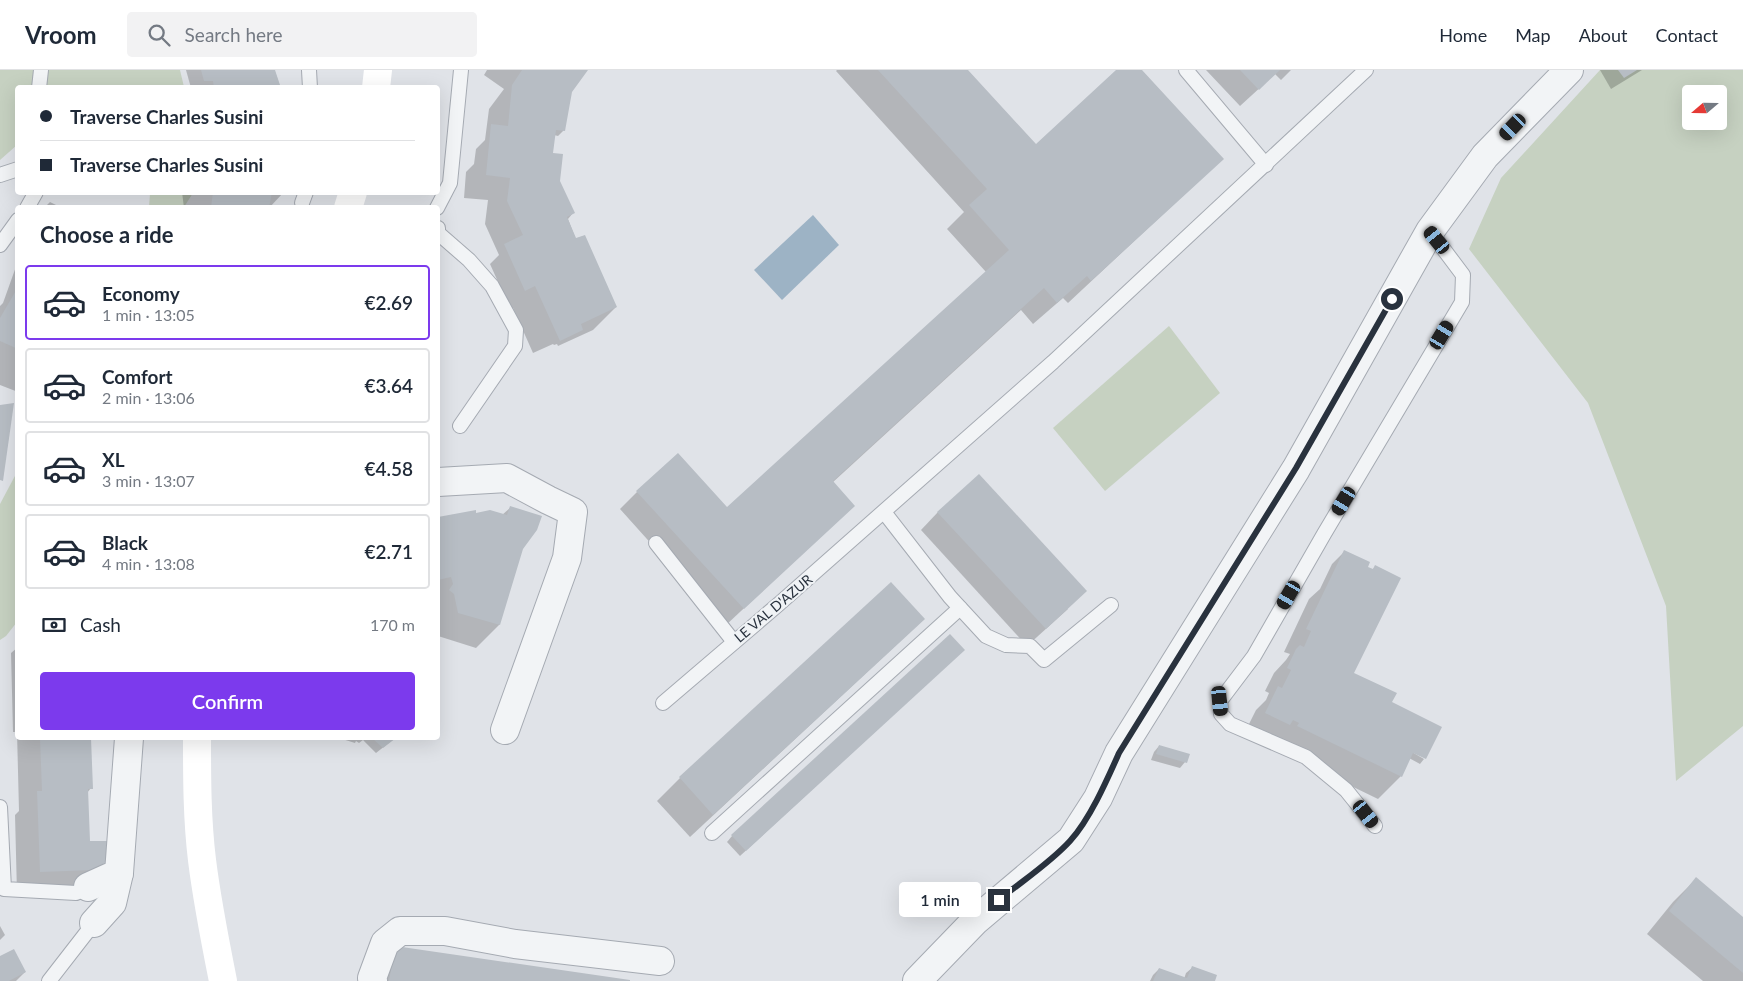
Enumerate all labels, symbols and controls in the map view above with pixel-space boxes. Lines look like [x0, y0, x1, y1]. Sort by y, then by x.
search box [127, 12, 477, 57]
text: Vroom [25, 20, 97, 49]
icon: search [145, 21, 173, 49]
text: Search here [185, 23, 283, 46]
text: Home [1439, 24, 1487, 46]
text: Map [1515, 24, 1551, 46]
text: About [1579, 24, 1628, 46]
text: Contact [1656, 24, 1718, 46]
north arrow [1682, 85, 1728, 130]
map controls [1682, 85, 1727, 130]
text: Traverse Charles Susini [70, 105, 263, 128]
car [1497, 111, 1528, 143]
text: Traverse Charles Susini [70, 153, 263, 176]
text: Choose a ride [40, 221, 174, 248]
car [1421, 224, 1452, 256]
icon: car [42, 280, 87, 325]
text: Economy [102, 282, 180, 305]
route start [1381, 288, 1403, 310]
text: €2.69 [364, 291, 413, 314]
text: 1 min · 13:05 [102, 305, 195, 324]
car [1427, 318, 1456, 352]
icon: car [42, 363, 87, 408]
text: Comfort [102, 365, 173, 388]
text: €3.64 [364, 374, 413, 397]
text: 2 min · 13:06 [102, 388, 195, 407]
icon: car [42, 446, 87, 491]
text: XL [102, 448, 125, 471]
text: €4.58 [364, 457, 413, 480]
text: 3 min · 13:07 [102, 471, 195, 490]
car [1329, 484, 1358, 518]
icon: car [42, 529, 87, 574]
text: Black [102, 531, 148, 554]
text: €2.71 [364, 540, 413, 563]
text: 4 min · 13:08 [102, 554, 195, 573]
street label: LE VAL D'AZUR [731, 570, 816, 646]
car [1275, 578, 1302, 612]
icon: cash [40, 611, 68, 639]
text: Cash [80, 613, 121, 636]
text: 170 m [370, 615, 415, 634]
button: Confirm [40, 672, 415, 730]
car [1210, 685, 1229, 717]
car [1350, 798, 1381, 830]
callout: 1 min [899, 882, 982, 918]
route end [988, 889, 1010, 911]
text: 1 min [920, 890, 960, 909]

